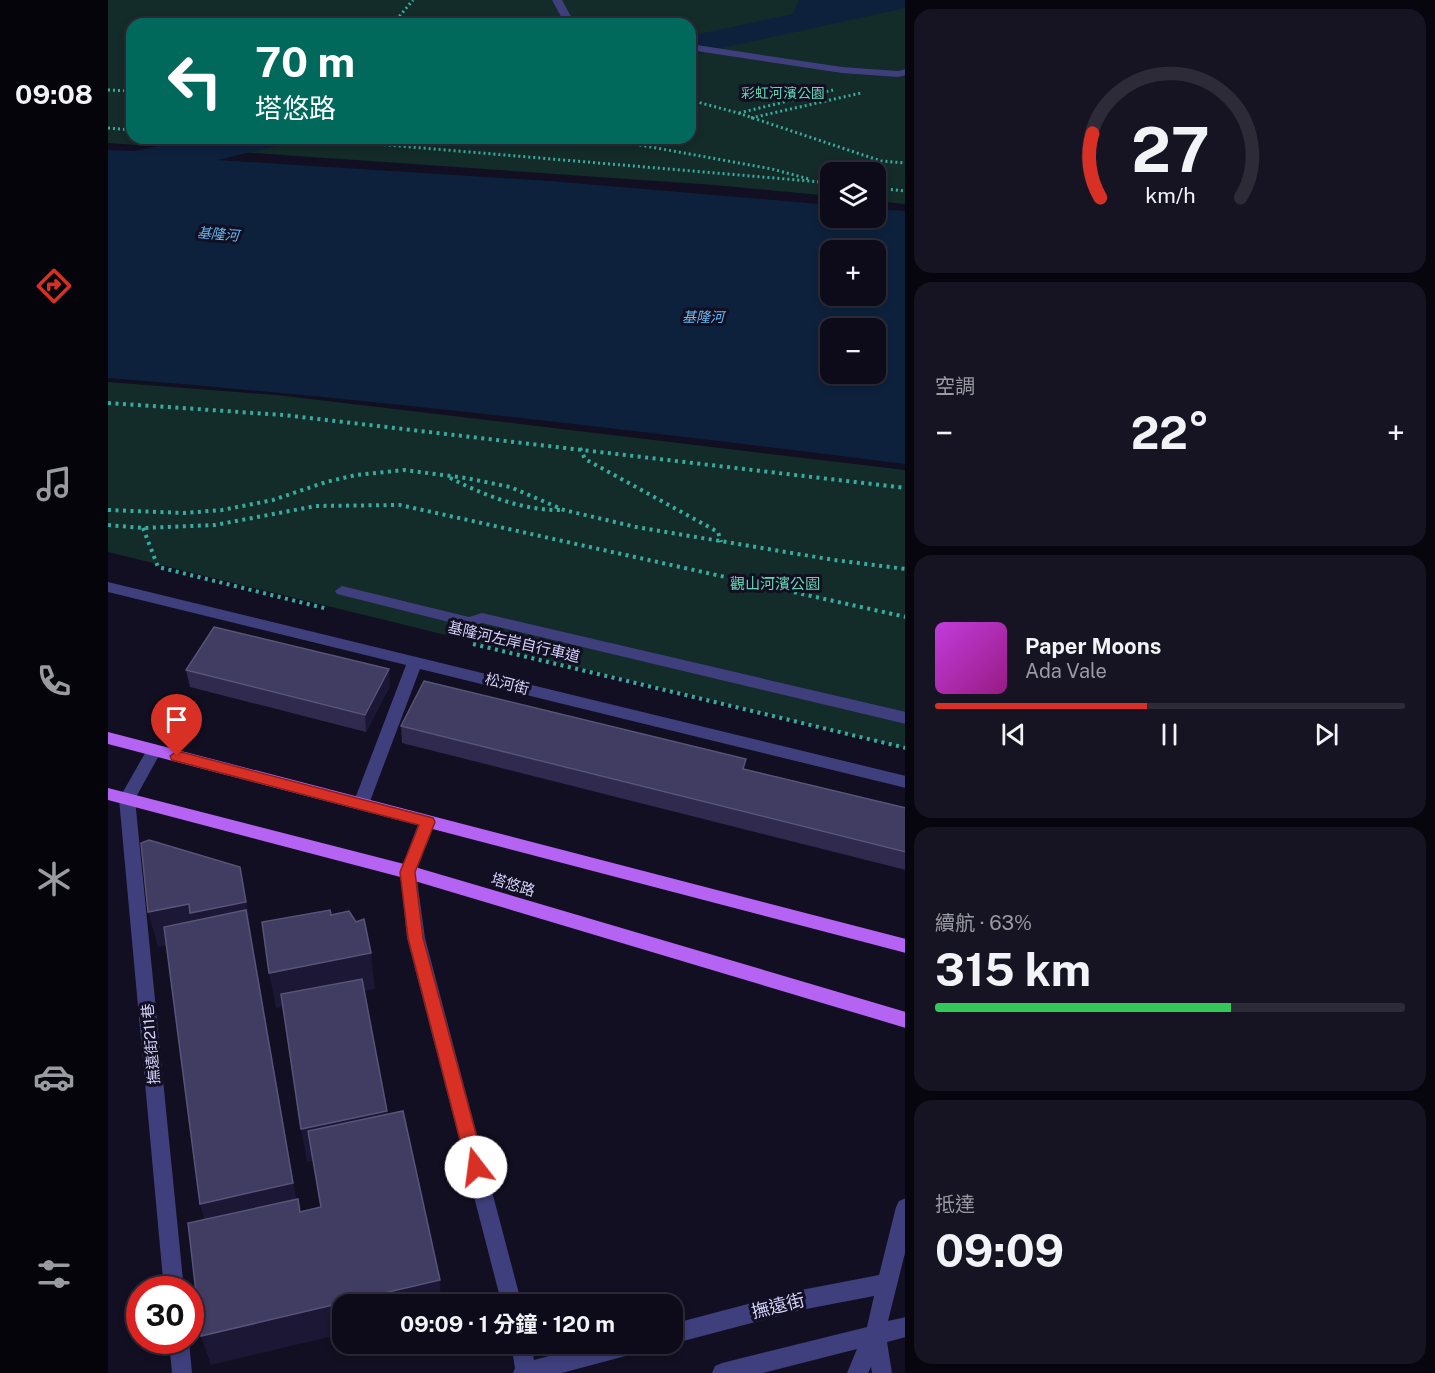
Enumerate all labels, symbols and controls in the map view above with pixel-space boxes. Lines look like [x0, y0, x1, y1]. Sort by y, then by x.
text: 70 m [255, 37, 355, 86]
icon: left [156, 42, 234, 120]
text: 09:08 [15, 78, 93, 110]
park label: 彩虹河濱公園 [741, 85, 825, 101]
text: 塔悠路 [255, 92, 336, 124]
text: 27 [1131, 113, 1209, 186]
map controls [820, 162, 886, 384]
button: layers [820, 162, 886, 228]
text: km/h [1145, 183, 1195, 208]
water label: 基隆河 [196, 224, 243, 244]
button: + [820, 240, 886, 306]
icon: directions [33, 265, 75, 307]
water label: 基隆河 [682, 309, 727, 325]
button: − [820, 318, 886, 384]
text: 空調 [935, 374, 975, 398]
text: 22° [1131, 406, 1209, 459]
text: − [935, 414, 953, 452]
text: + [1387, 414, 1405, 452]
icon: music [33, 463, 75, 505]
park label: 觀山河濱公園 [730, 575, 820, 592]
street label: 基隆河左岸自行車道 [446, 618, 582, 665]
text: Paper Moons [1025, 633, 1161, 659]
text: Ada Vale [1025, 659, 1107, 683]
icon: phone [33, 660, 75, 702]
street label: 松河街 [483, 670, 531, 697]
pin [151, 694, 202, 756]
icon: arrive [160, 703, 193, 736]
icon: previous [997, 718, 1030, 751]
icon: pause [1153, 718, 1186, 751]
icon: next [1310, 718, 1343, 751]
icon: climate [33, 858, 75, 900]
street label: 塔悠路 [489, 870, 537, 899]
text: 續航 · 63% [935, 911, 1032, 935]
text: 315 km [935, 943, 1091, 996]
street label: 撫遠街211巷 [138, 1003, 163, 1085]
icon: car [33, 1056, 75, 1098]
position arrow [444, 1135, 508, 1199]
text: 抵達 [935, 1192, 975, 1216]
text: 09:09 [935, 1224, 1064, 1277]
icon: filters [33, 1253, 75, 1295]
speed limit sign: 30 [126, 1276, 204, 1354]
street label: 撫遠街 [749, 1289, 807, 1322]
text: 09:09 · 1 分鐘 · 120 m [400, 1311, 615, 1337]

